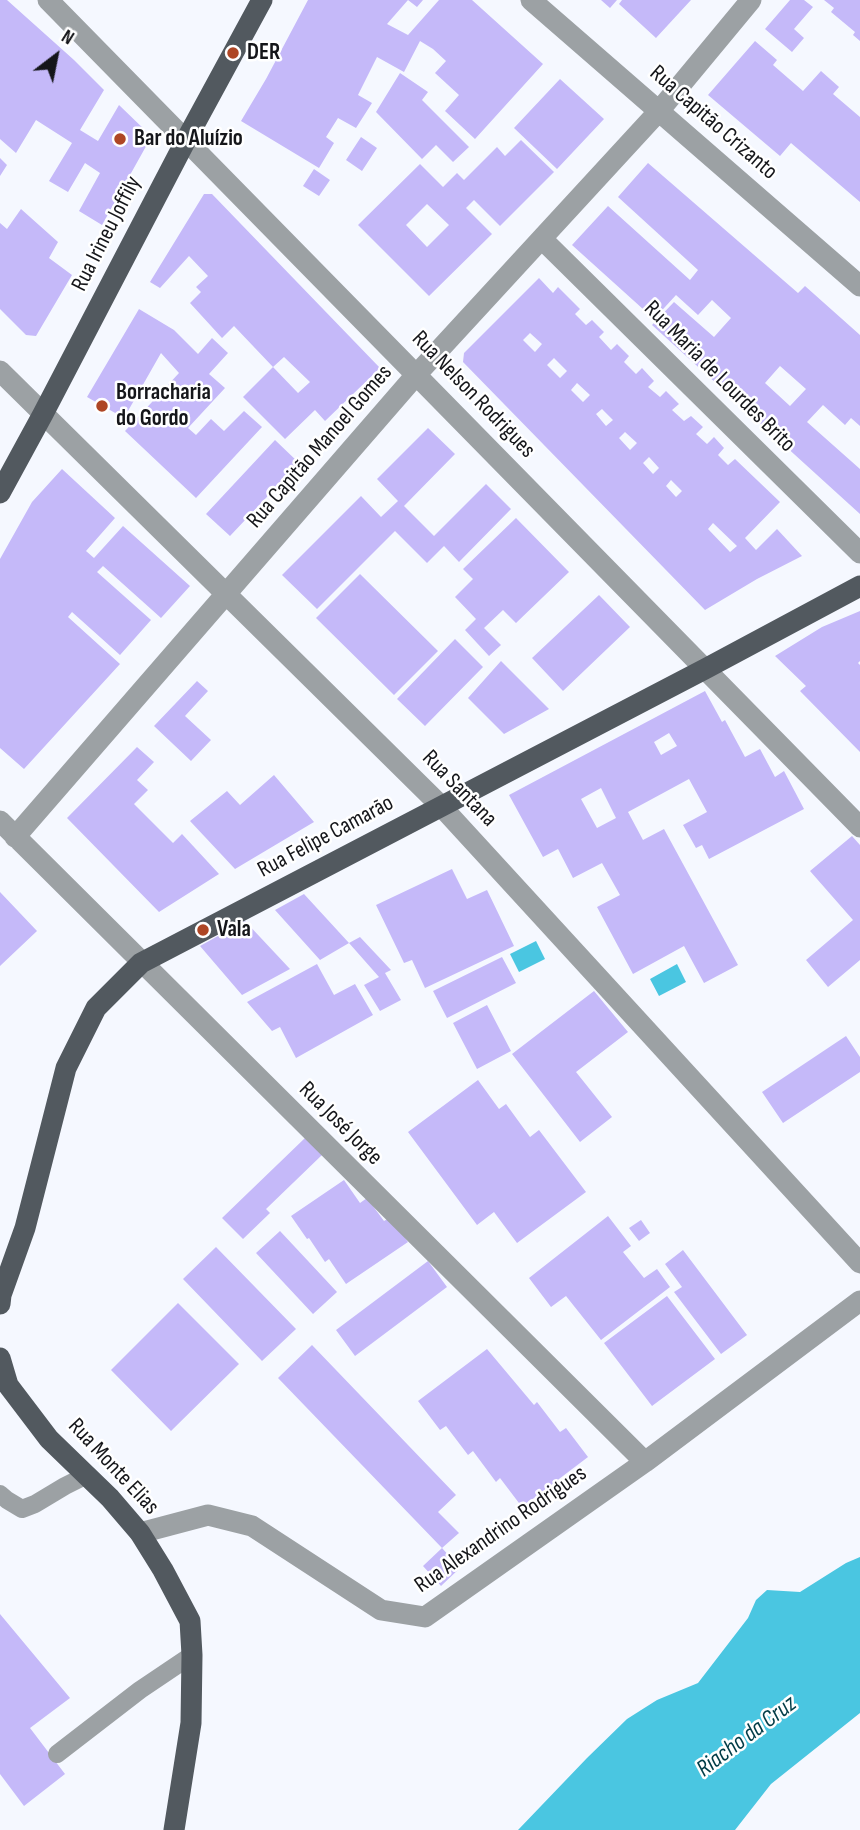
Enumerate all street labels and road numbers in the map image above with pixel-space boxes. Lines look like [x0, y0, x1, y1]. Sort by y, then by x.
street label: Rua Capitão Crizanto [643, 60, 783, 186]
street label: Rua Irineu Joffily [66, 172, 148, 296]
street label: Rua Maria de Lourdes Brito [637, 295, 801, 459]
street label: Rua Nelson Rodrigues [405, 326, 541, 464]
street label: Rua Capitão Manoel Gomes [242, 360, 398, 534]
street label: Rua Santana [416, 745, 502, 833]
street label: Rua Felipe Camarão [253, 790, 399, 884]
street label: Rua José Jorge [293, 1077, 387, 1171]
street label: Rua Monte Elias [62, 1413, 164, 1521]
street label: Rua Alexandrino Rodrigues [410, 1460, 592, 1600]

